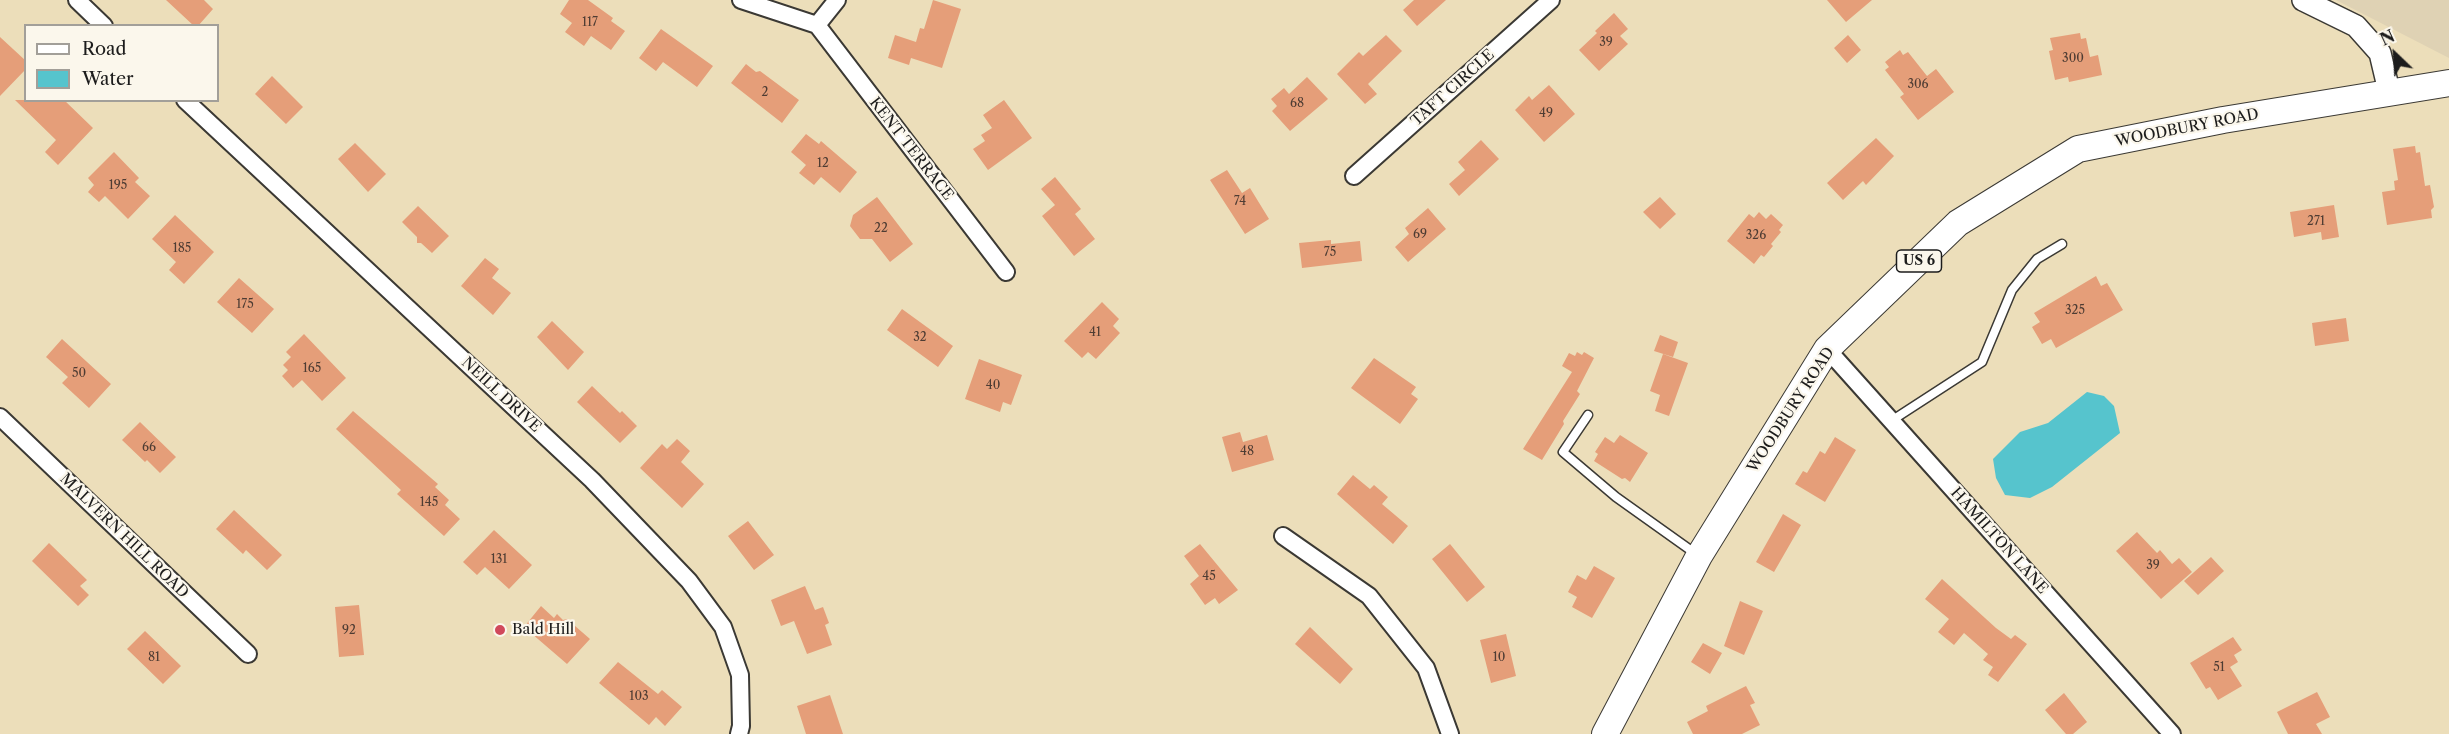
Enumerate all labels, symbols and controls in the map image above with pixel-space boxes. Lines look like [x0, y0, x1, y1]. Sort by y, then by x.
house number: 117 [582, 16, 598, 30]
legend [24, 24, 219, 102]
north arrow [2365, 24, 2425, 84]
text: N [2377, 26, 2398, 50]
house number: 39 [1599, 36, 1613, 50]
text: Road [82, 38, 127, 60]
street label: TAFT CIRCLE [1408, 46, 1498, 130]
house number: 300 [2062, 52, 2084, 66]
text: Water [82, 68, 134, 90]
house number: 306 [1907, 78, 1929, 92]
house number: 2 [762, 86, 768, 100]
street label: KENT TERRACE [865, 94, 957, 204]
house number: 68 [1290, 97, 1304, 111]
street label: WOODBURY ROAD [2114, 105, 2260, 151]
house number: 49 [1539, 107, 1553, 121]
house number: 12 [817, 157, 829, 171]
house number: 195 [109, 179, 127, 193]
house number: 74 [1234, 195, 1246, 209]
house number: 271 [2307, 215, 2325, 229]
house number: 22 [874, 222, 888, 236]
house number: 69 [1413, 228, 1427, 242]
house number: 326 [1746, 229, 1766, 243]
house number: 185 [173, 242, 191, 256]
house number: 75 [1324, 246, 1336, 260]
road number: US 6 [1896, 250, 1942, 272]
house number: 175 [236, 298, 254, 312]
house number: 325 [2065, 304, 2085, 318]
house number: 41 [1089, 326, 1101, 340]
house number: 32 [913, 331, 927, 345]
street label: WOODBURY ROAD [1744, 344, 1838, 476]
street label: NEILL DRIVE [458, 354, 544, 436]
house number: 165 [303, 362, 321, 376]
house number: 50 [72, 367, 86, 381]
house number: 40 [986, 379, 1000, 393]
house number: 66 [142, 441, 156, 455]
house number: 48 [1240, 445, 1254, 459]
street label: MALVERN HILL ROAD [56, 470, 192, 602]
street label: HAMILTON LANE [1947, 484, 2051, 598]
house number: 145 [420, 496, 438, 510]
house number: 131 [491, 553, 507, 567]
house number: 39 [2146, 559, 2160, 573]
house number: 45 [1202, 570, 1216, 584]
place label: Bald Hill [512, 621, 574, 639]
marker: Bald Hill [493, 623, 507, 637]
house number: 92 [342, 624, 356, 638]
house number: 81 [148, 651, 160, 665]
house number: 10 [1493, 651, 1505, 665]
house number: 51 [2213, 661, 2225, 675]
house number: 103 [629, 690, 649, 704]

